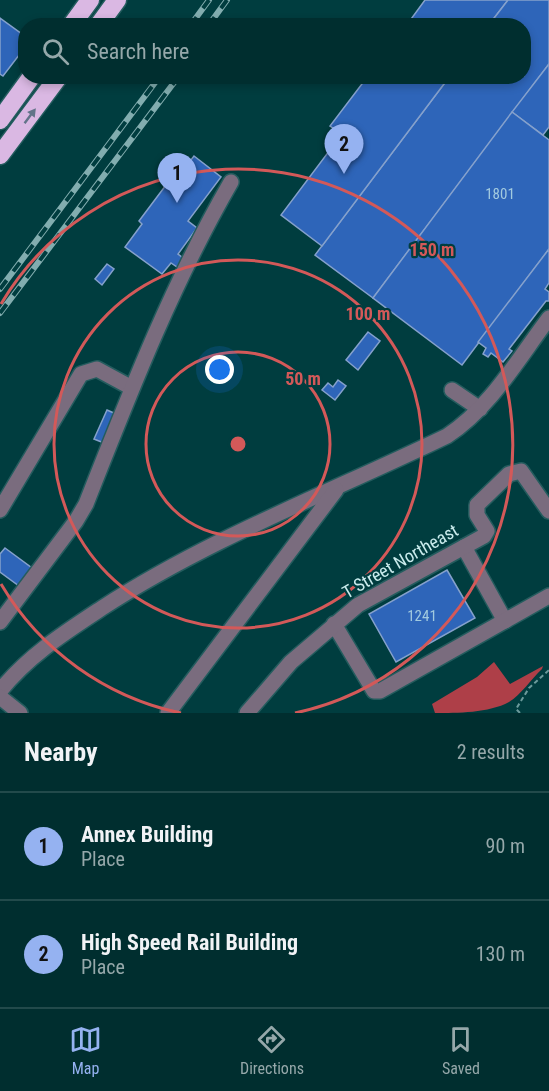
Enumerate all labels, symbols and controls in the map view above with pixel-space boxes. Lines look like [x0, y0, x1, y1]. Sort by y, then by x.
search box [18, 18, 531, 84]
icon: search [39, 35, 72, 68]
text: Search here [87, 39, 189, 64]
one-way arrow [23, 108, 35, 123]
pin: 2 [324, 124, 364, 174]
pin: 1 [158, 154, 196, 203]
house number: 1801 [485, 185, 515, 203]
text: 150 m [410, 239, 454, 260]
text: 100 m [346, 303, 390, 324]
your location [205, 355, 234, 384]
text: 50 m [285, 368, 321, 389]
centre of rings [228, 434, 248, 454]
street label: T Street Northeast [338, 519, 462, 603]
house number: 1241 [407, 607, 437, 625]
text: Nearby [24, 737, 98, 767]
text: 2 results [457, 740, 525, 764]
text: Annex Building [81, 822, 213, 847]
text: 1 [38, 834, 49, 858]
text: 90 m [486, 834, 525, 858]
text: Place [81, 847, 125, 871]
text: High Speed Rail Building [81, 930, 298, 955]
text: 2 [38, 942, 49, 966]
text: 130 m [476, 942, 525, 966]
text: Place [81, 955, 125, 979]
tab: Map [69, 1023, 102, 1078]
tab: Directions [240, 1023, 304, 1078]
tab: Saved [442, 1023, 480, 1078]

